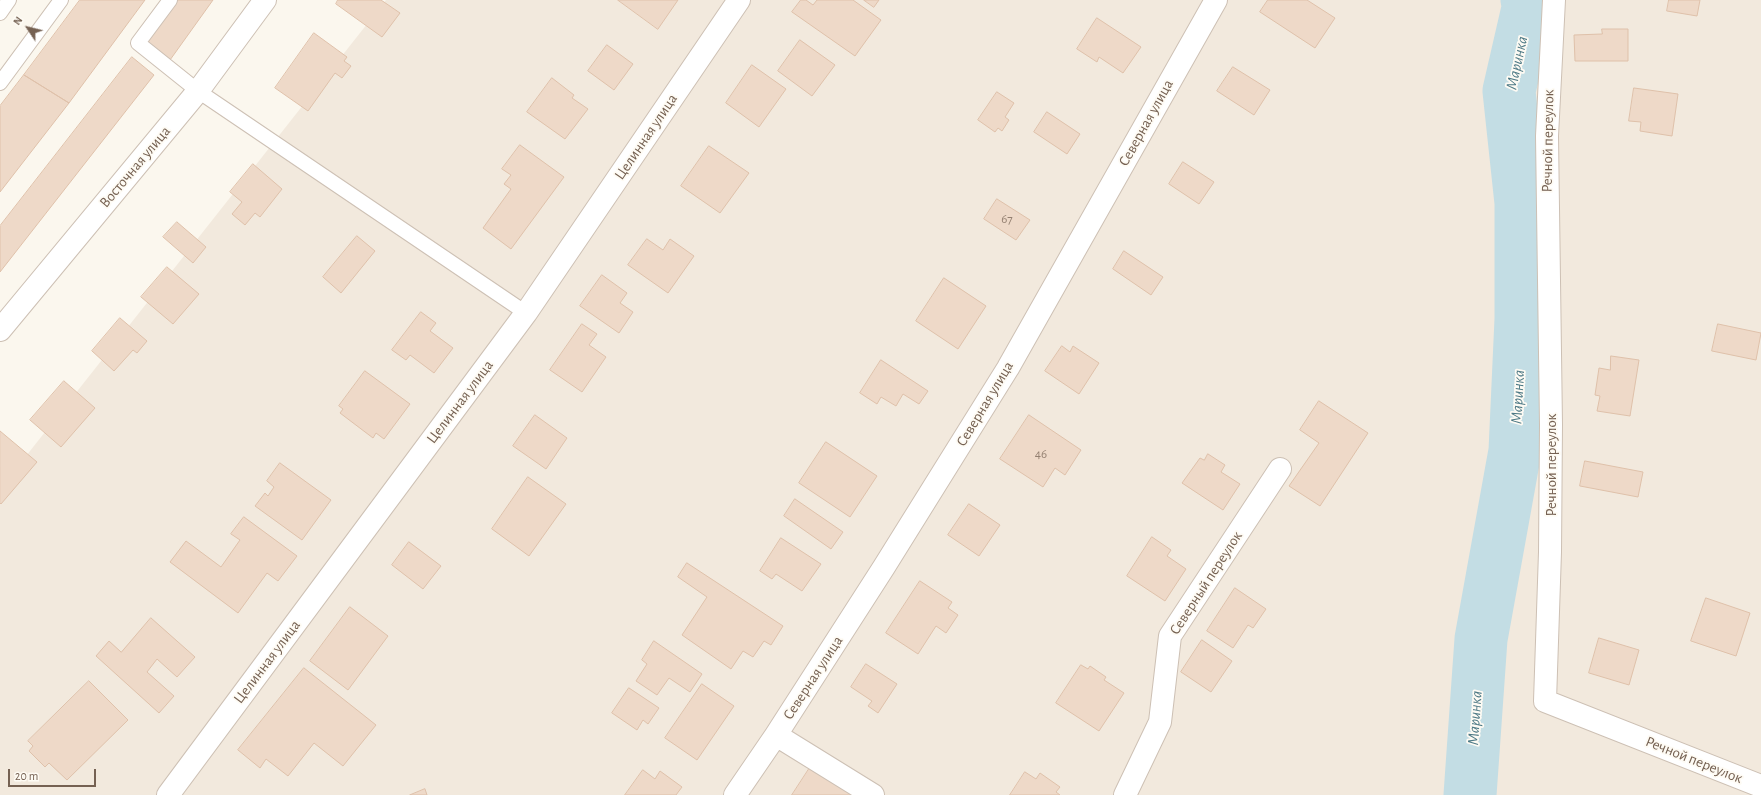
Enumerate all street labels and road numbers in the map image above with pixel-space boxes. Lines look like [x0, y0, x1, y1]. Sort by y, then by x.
street label: Северная улица [1115, 77, 1177, 169]
street label: Речной переулок [1538, 89, 1558, 193]
street label: Целинная улица [611, 91, 681, 183]
street label: Восточная улица [96, 123, 174, 211]
street label: Целинная улица [423, 357, 497, 447]
street label: Северная улица [953, 358, 1017, 450]
street label: Речной переулок [1542, 414, 1560, 516]
street label: Северный переулок [1166, 528, 1246, 638]
street label: Целинная улица [230, 617, 304, 707]
street label: Северная улица [779, 633, 847, 723]
street label: Речной переулок [1643, 732, 1745, 788]

